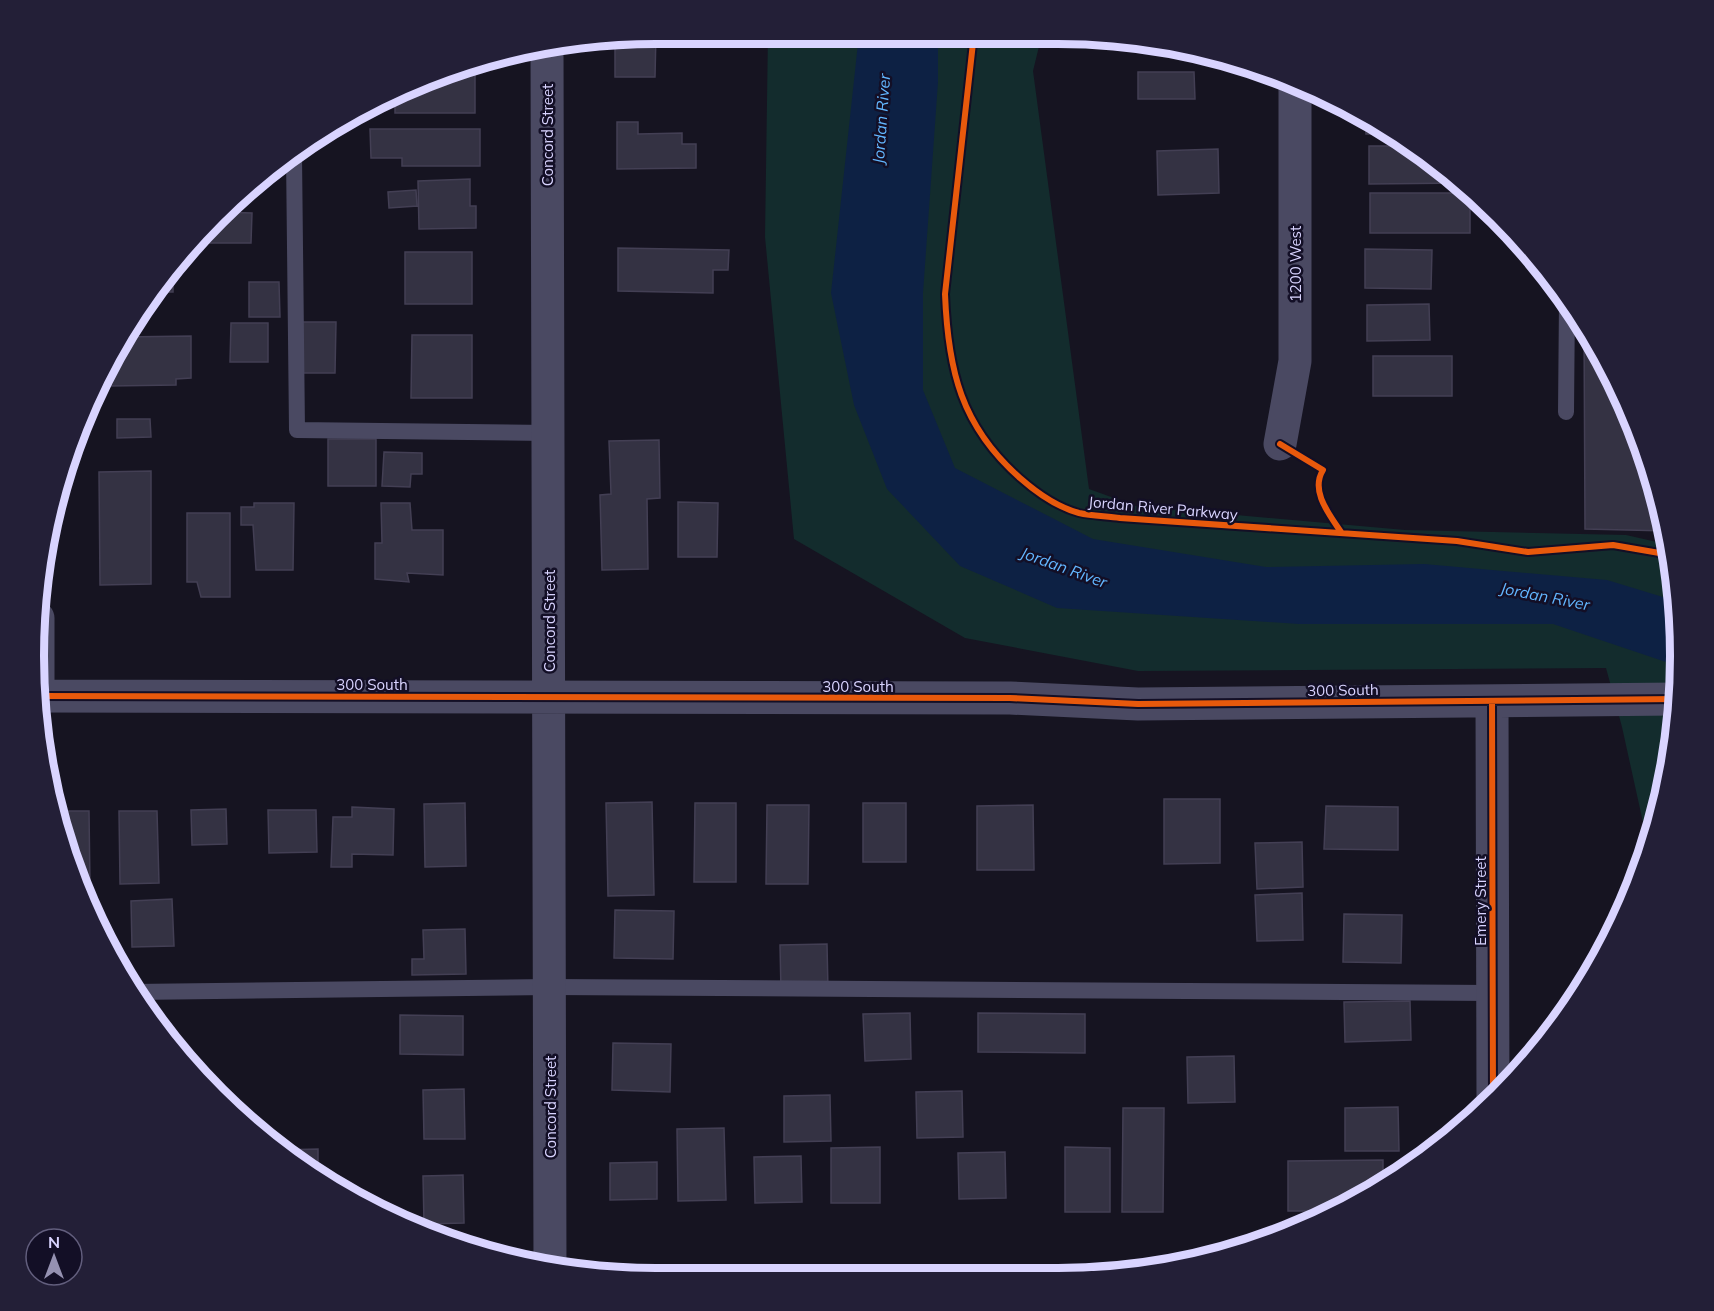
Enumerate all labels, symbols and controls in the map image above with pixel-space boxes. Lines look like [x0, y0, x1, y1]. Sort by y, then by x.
water label: Jordan River [868, 72, 894, 167]
street label: Concord Street [538, 84, 557, 186]
street label: 1200 West [1286, 226, 1305, 302]
street label: Jordan River Parkway [1087, 492, 1239, 524]
water label: Jordan River [1016, 541, 1111, 592]
street label: Concord Street [540, 570, 559, 672]
water label: Jordan River [1497, 577, 1593, 615]
street label: 300 South [336, 675, 408, 694]
street label: 300 South [822, 677, 894, 696]
street label: 300 South [1307, 680, 1379, 700]
street label: Emery Street [1471, 856, 1490, 946]
street label: Concord Street [541, 1056, 560, 1158]
north arrow [24, 1227, 84, 1287]
text: N [48, 1232, 60, 1252]

